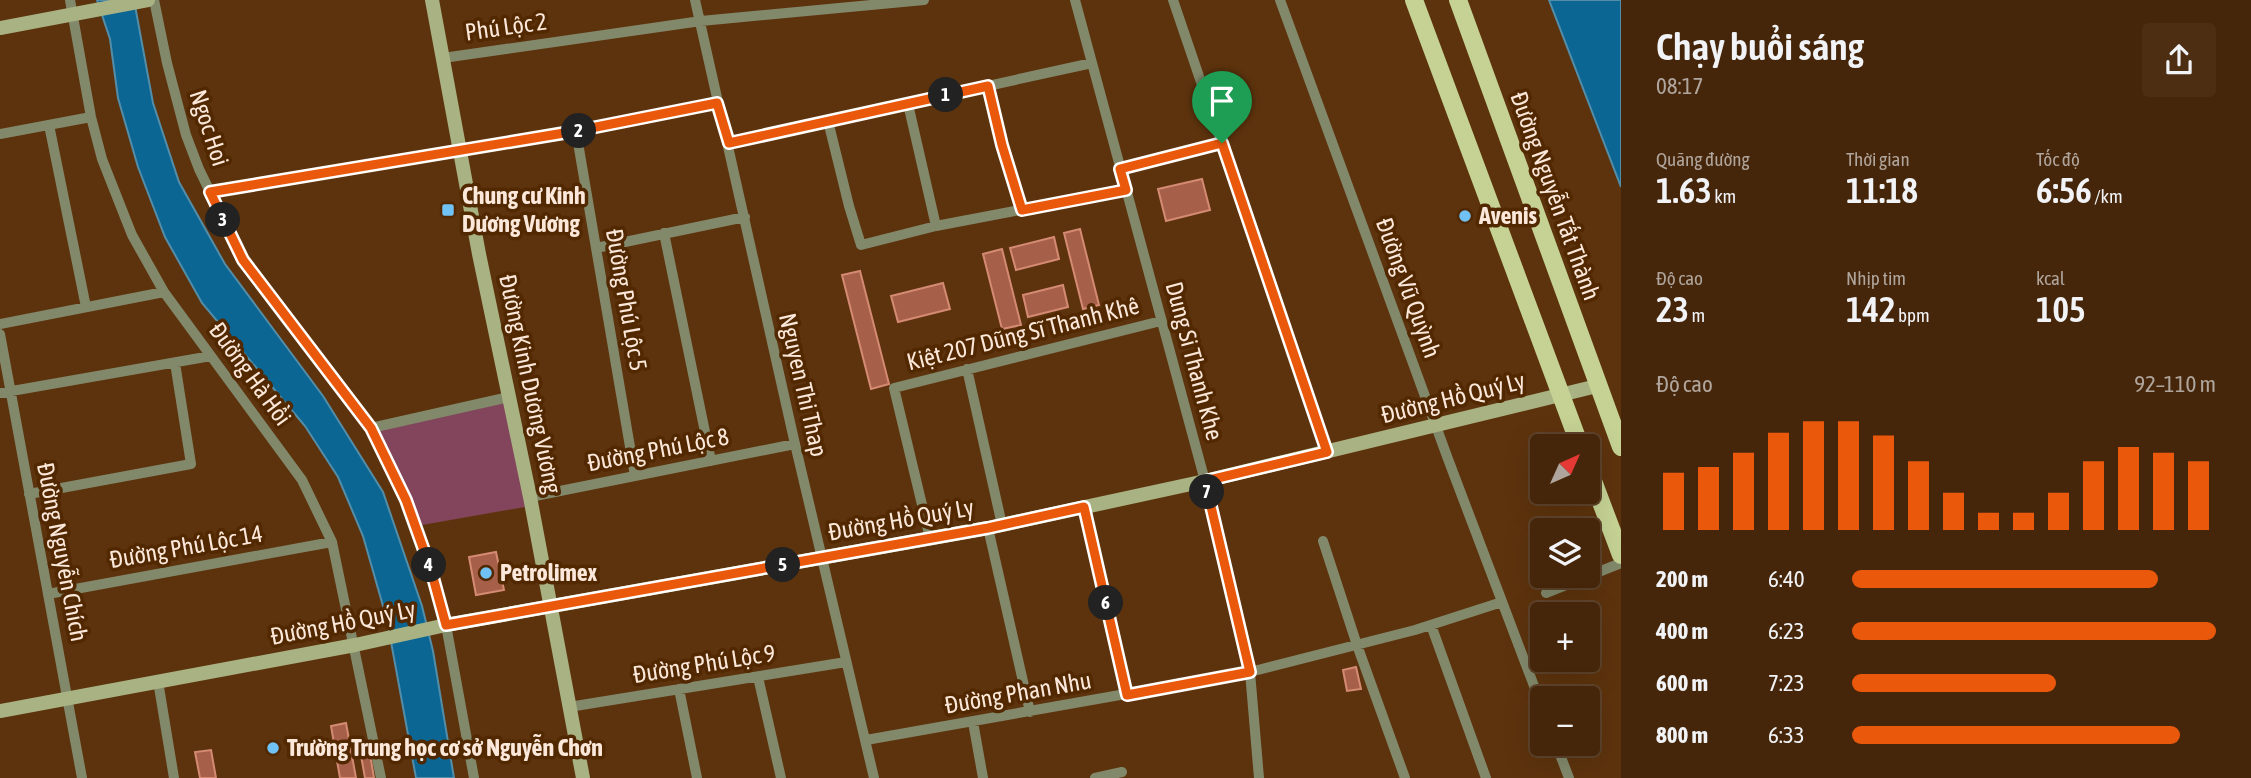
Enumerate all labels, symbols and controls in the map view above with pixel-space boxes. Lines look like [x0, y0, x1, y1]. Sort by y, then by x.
street label: Phú Lộc 2 [463, 7, 549, 46]
button: share [2142, 23, 2216, 97]
text: Chạy buổi sáng [1656, 25, 1864, 68]
pin [1192, 71, 1252, 143]
text: 08:17 [1656, 73, 1703, 99]
pin: 1 [928, 78, 964, 112]
icon: arrive [1203, 82, 1241, 120]
text: 1 [941, 83, 950, 105]
street label: Ngoc Hoi [185, 86, 234, 169]
street label: Đường Nguyễn Tất Thành [1505, 88, 1606, 304]
pin: 2 [562, 114, 596, 148]
text: 2 [574, 119, 583, 141]
text: Quãng đường [1656, 148, 1750, 170]
text: Thời gian [1846, 148, 1910, 170]
text: Tốc độ [2036, 148, 2080, 170]
text: 1.63 [1656, 170, 1712, 210]
text: 11:18 [1846, 170, 1918, 210]
text: 6:56 [2036, 170, 2092, 210]
place label: Chung cư Kinh Dương Vương [462, 182, 586, 237]
text: km [1712, 185, 1736, 207]
text: /km [2092, 185, 2123, 207]
pin: 3 [206, 202, 241, 238]
marker: Chung cư Kinh Dương Vương [440, 202, 456, 218]
place label: Avenis [1478, 202, 1537, 229]
text: 3 [218, 208, 227, 230]
marker: Avenis [1457, 208, 1473, 224]
street label: Đường Vũ Quỳnh [1371, 214, 1446, 361]
street label: Đường Phú Lộc 5 [601, 227, 652, 373]
text: Độ cao [1656, 267, 1703, 289]
text: Nhịp tim [1846, 267, 1906, 289]
text: kcal [2036, 267, 2065, 289]
street label: Đường Kinh Dương Vương [494, 272, 567, 497]
street label: Dung Si Thanh Khe [1160, 279, 1229, 443]
text: 23 [1656, 289, 1689, 329]
text: 142 [1846, 289, 1895, 329]
text: 105 [2036, 289, 2085, 329]
street label: Kiệt 207 Dũng Sĩ Thanh Khê [904, 292, 1142, 375]
text: m [1689, 304, 1705, 326]
text: bpm [1895, 304, 1930, 326]
street label: Nguyen Thi Thap [774, 311, 833, 459]
street label: Đường Hà Hồi [204, 317, 297, 430]
street label: Đường Hồ Quý Ly [1378, 367, 1528, 428]
text: Độ cao [1656, 371, 1713, 397]
text: 92–110 m [2134, 371, 2216, 397]
street label: Đường Phú Lộc 8 [585, 423, 731, 476]
north arrow [1530, 434, 1600, 504]
map controls [1530, 434, 1600, 756]
street label: Đường Nguyễn Chích [32, 460, 93, 644]
pin: 7 [1190, 475, 1224, 510]
text: 7 [1202, 480, 1211, 502]
street label: Đường Hồ Quý Ly [826, 493, 976, 546]
button: layers [1530, 518, 1600, 588]
street label: Đường Phú Lộc 14 [107, 520, 265, 573]
pin: 4 [412, 548, 446, 582]
pin: 5 [766, 548, 800, 582]
text: 4 [424, 553, 433, 575]
text: 5 [778, 553, 787, 575]
place label: Petrolimex [500, 559, 598, 586]
marker: Petrolimex [478, 565, 494, 581]
text: 200 m [1656, 566, 1708, 592]
text: 6:40 [1768, 566, 1805, 592]
pin: 6 [1088, 586, 1124, 620]
text: 6 [1101, 591, 1110, 613]
street label: Đường Hồ Quý Ly [268, 595, 418, 650]
button: + [1530, 602, 1600, 672]
text: 400 m [1656, 618, 1708, 644]
text: 6:23 [1768, 618, 1805, 644]
street label: Đường Phú Lộc 9 [631, 639, 777, 688]
street label: Đường Phan Nhu [942, 666, 1093, 719]
text: 600 m [1656, 670, 1708, 696]
text: 7:23 [1768, 670, 1805, 696]
button: − [1530, 686, 1600, 756]
text: 800 m [1656, 722, 1708, 748]
text: 6:33 [1768, 722, 1805, 748]
place label: Trường Trung học cơ sở Nguyễn Chơn [287, 734, 603, 761]
marker: Trường Trung học cơ sở Nguyễn Chơn [265, 740, 281, 756]

